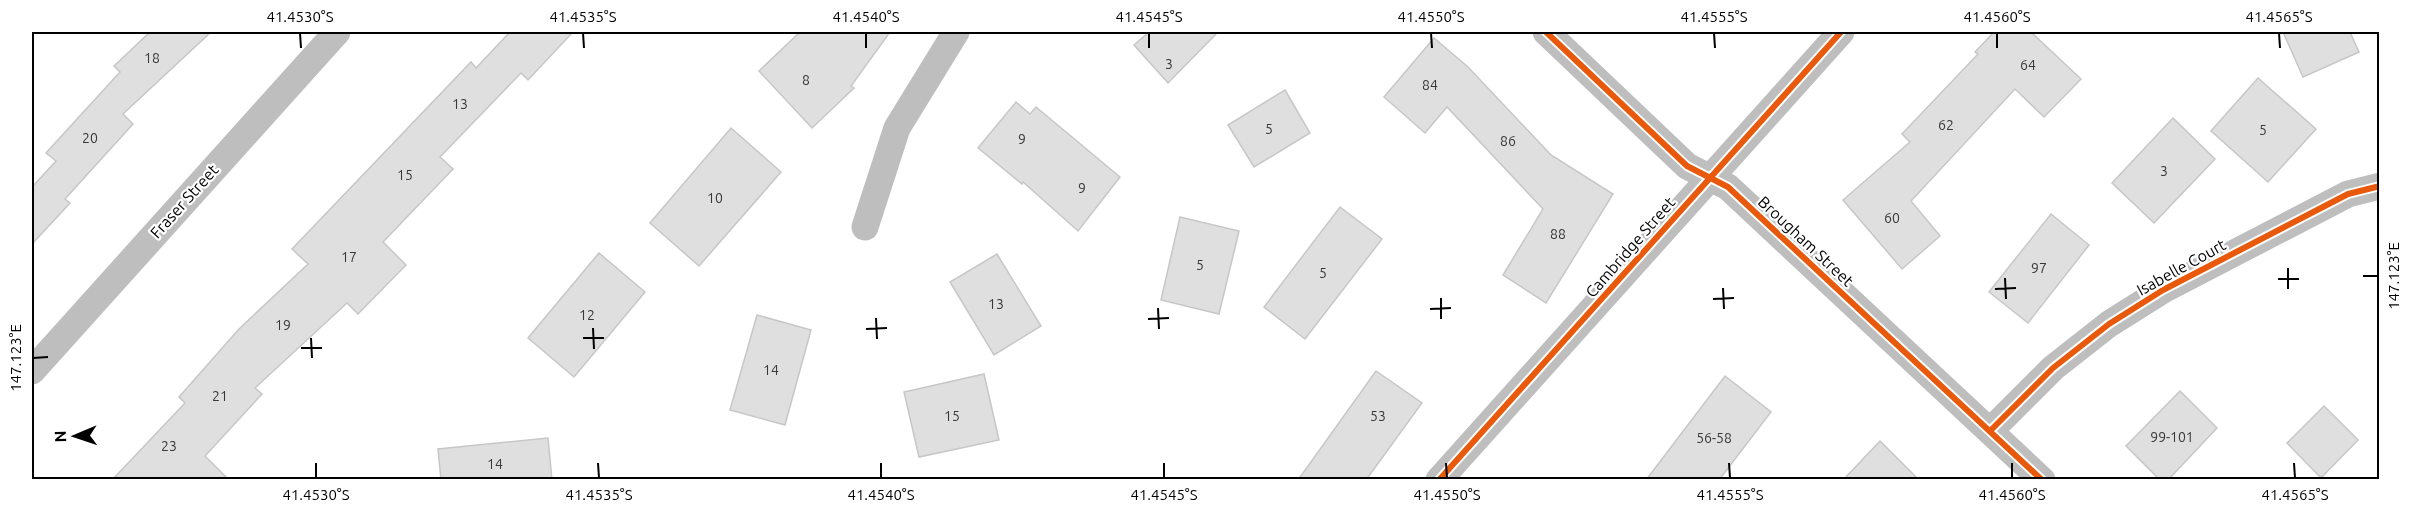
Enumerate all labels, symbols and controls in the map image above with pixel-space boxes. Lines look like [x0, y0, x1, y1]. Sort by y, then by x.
text: 41.4530°S [266, 8, 334, 25]
text: 41.4535°S [549, 8, 617, 25]
text: 41.4540°S [832, 8, 900, 25]
text: 41.4545°S [1115, 8, 1183, 25]
text: 41.4550°S [1397, 8, 1465, 25]
text: 41.4555°S [1680, 8, 1748, 25]
text: 41.4560°S [1963, 8, 2031, 25]
text: 41.4565°S [2245, 8, 2313, 25]
house number: 18 [144, 50, 160, 66]
house number: 3 [1165, 56, 1173, 72]
house number: 64 [2020, 57, 2036, 73]
house number: 8 [802, 72, 810, 88]
house number: 84 [1422, 77, 1438, 93]
house number: 13 [452, 96, 468, 112]
house number: 62 [1938, 117, 1954, 133]
house number: 5 [1265, 121, 1273, 137]
house number: 5 [2259, 122, 2267, 138]
house number: 20 [82, 130, 98, 146]
house number: 9 [1018, 131, 1026, 147]
house number: 86 [1500, 133, 1516, 149]
street label: Fraser Street [146, 160, 222, 241]
house number: 3 [2160, 163, 2168, 179]
house number: 15 [397, 167, 413, 183]
house number: 9 [1078, 180, 1086, 196]
house number: 10 [707, 190, 723, 206]
street label: Brougham Street [1755, 192, 1858, 290]
street label: Cambridge Street [1582, 193, 1679, 301]
house number: 60 [1884, 210, 1900, 226]
house number: 88 [1550, 226, 1566, 242]
street label: Isabelle Court [2133, 235, 2229, 299]
text: 147.123°E [2385, 242, 2402, 310]
house number: 17 [341, 249, 357, 265]
house number: 5 [1196, 257, 1204, 273]
house number: 97 [2031, 260, 2047, 276]
house number: 5 [1319, 265, 1327, 281]
house number: 13 [988, 296, 1004, 312]
house number: 12 [579, 307, 595, 323]
house number: 19 [275, 317, 291, 333]
text: 147.123°E [7, 324, 24, 392]
house number: 14 [763, 362, 779, 378]
house number: 21 [212, 388, 228, 404]
north arrow [45, 406, 105, 466]
house number: 15 [944, 408, 960, 424]
house number: 53 [1370, 408, 1386, 424]
house number: 99-101 [2150, 429, 2194, 445]
text: N [51, 430, 69, 443]
house number: 56-58 [1696, 430, 1732, 446]
house number: 23 [161, 438, 177, 454]
house number: 14 [487, 456, 503, 472]
text: 41.4530°S [282, 486, 350, 503]
text: 41.4535°S [565, 486, 633, 503]
text: 41.4540°S [847, 486, 915, 503]
text: 41.4545°S [1130, 486, 1198, 503]
text: 41.4550°S [1413, 486, 1481, 503]
text: 41.4555°S [1696, 486, 1764, 503]
text: 41.4560°S [1978, 486, 2046, 503]
text: 41.4565°S [2261, 486, 2329, 503]

